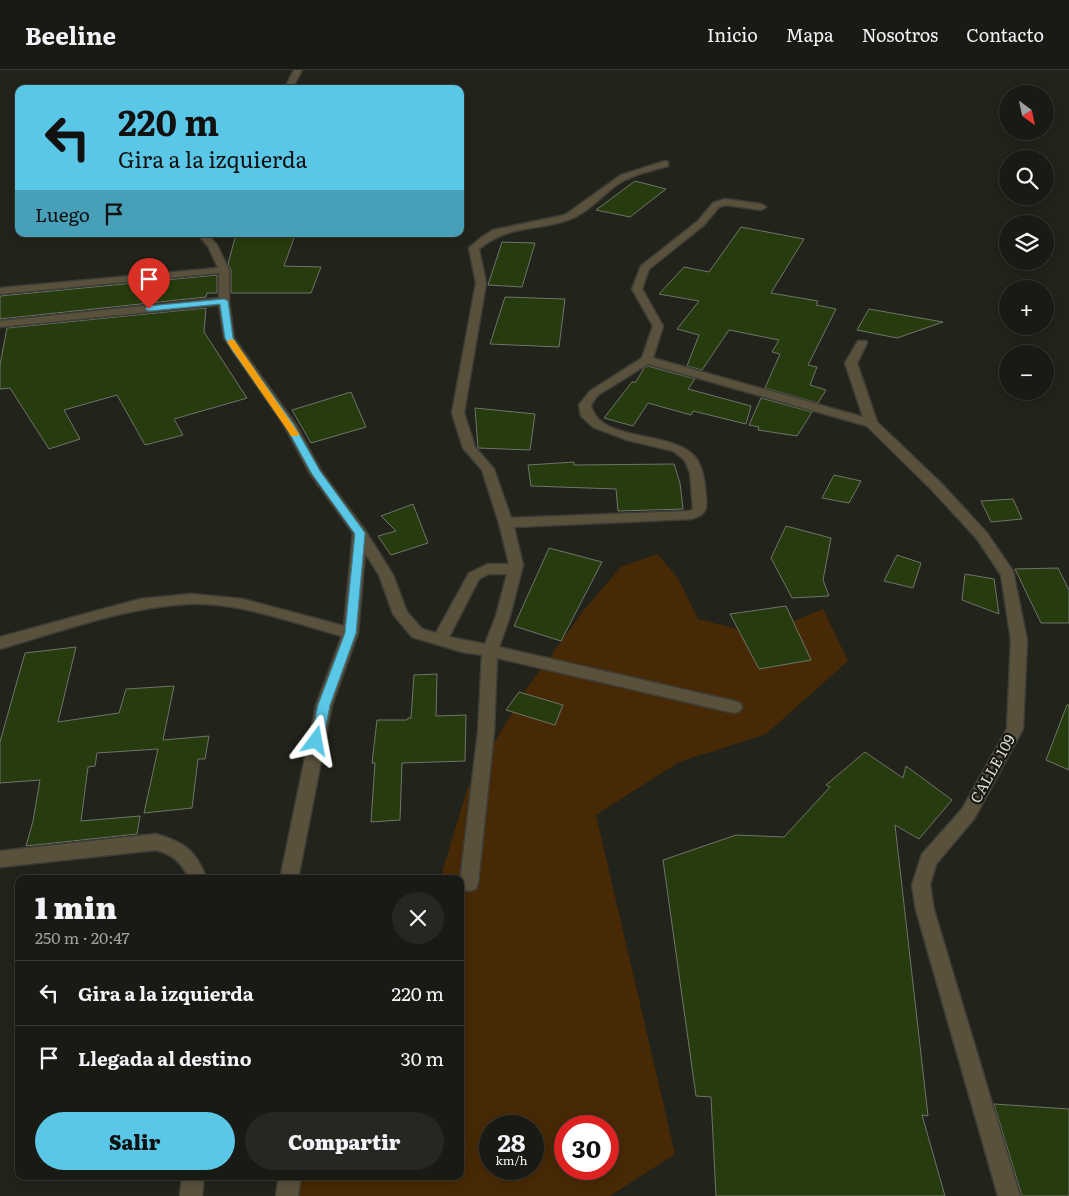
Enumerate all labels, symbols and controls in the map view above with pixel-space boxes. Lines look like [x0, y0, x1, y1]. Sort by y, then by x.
text: Beeline [25, 17, 116, 52]
text: Inicio [707, 21, 758, 48]
text: Mapa [786, 21, 834, 48]
text: Nosotros [862, 21, 938, 48]
text: Contacto [966, 21, 1044, 48]
north arrow [999, 85, 1054, 140]
map controls [999, 85, 1054, 400]
text: 220 m [118, 95, 219, 147]
icon: left [35, 105, 100, 170]
text: Gira a la izquierda [118, 142, 307, 175]
button: search [999, 150, 1054, 205]
text: Luego [35, 200, 90, 228]
icon: arrive [100, 200, 128, 228]
button: layers [999, 215, 1054, 270]
pin [128, 258, 170, 309]
icon: arrive [135, 265, 163, 293]
button: + [999, 280, 1054, 335]
button: − [999, 345, 1054, 400]
position arrow [289, 714, 341, 766]
street label: CALLE 109 [963, 730, 1020, 807]
text: 1 min [35, 884, 117, 928]
button: close [392, 892, 444, 944]
text: 250 m · 20:47 [35, 925, 130, 949]
icon: left [35, 979, 63, 1007]
text: Gira a la izquierda [78, 979, 254, 1007]
text: 220 m [392, 979, 444, 1007]
icon: arrive [35, 1044, 63, 1072]
text: Llegada al destino [78, 1044, 252, 1072]
text: 30 m [400, 1044, 444, 1072]
button: Salir [35, 1112, 235, 1170]
button: Compartir [245, 1112, 444, 1170]
speed limit sign: 30 [554, 1115, 619, 1180]
text: 28 [497, 1123, 526, 1160]
text: km/h [496, 1151, 527, 1169]

